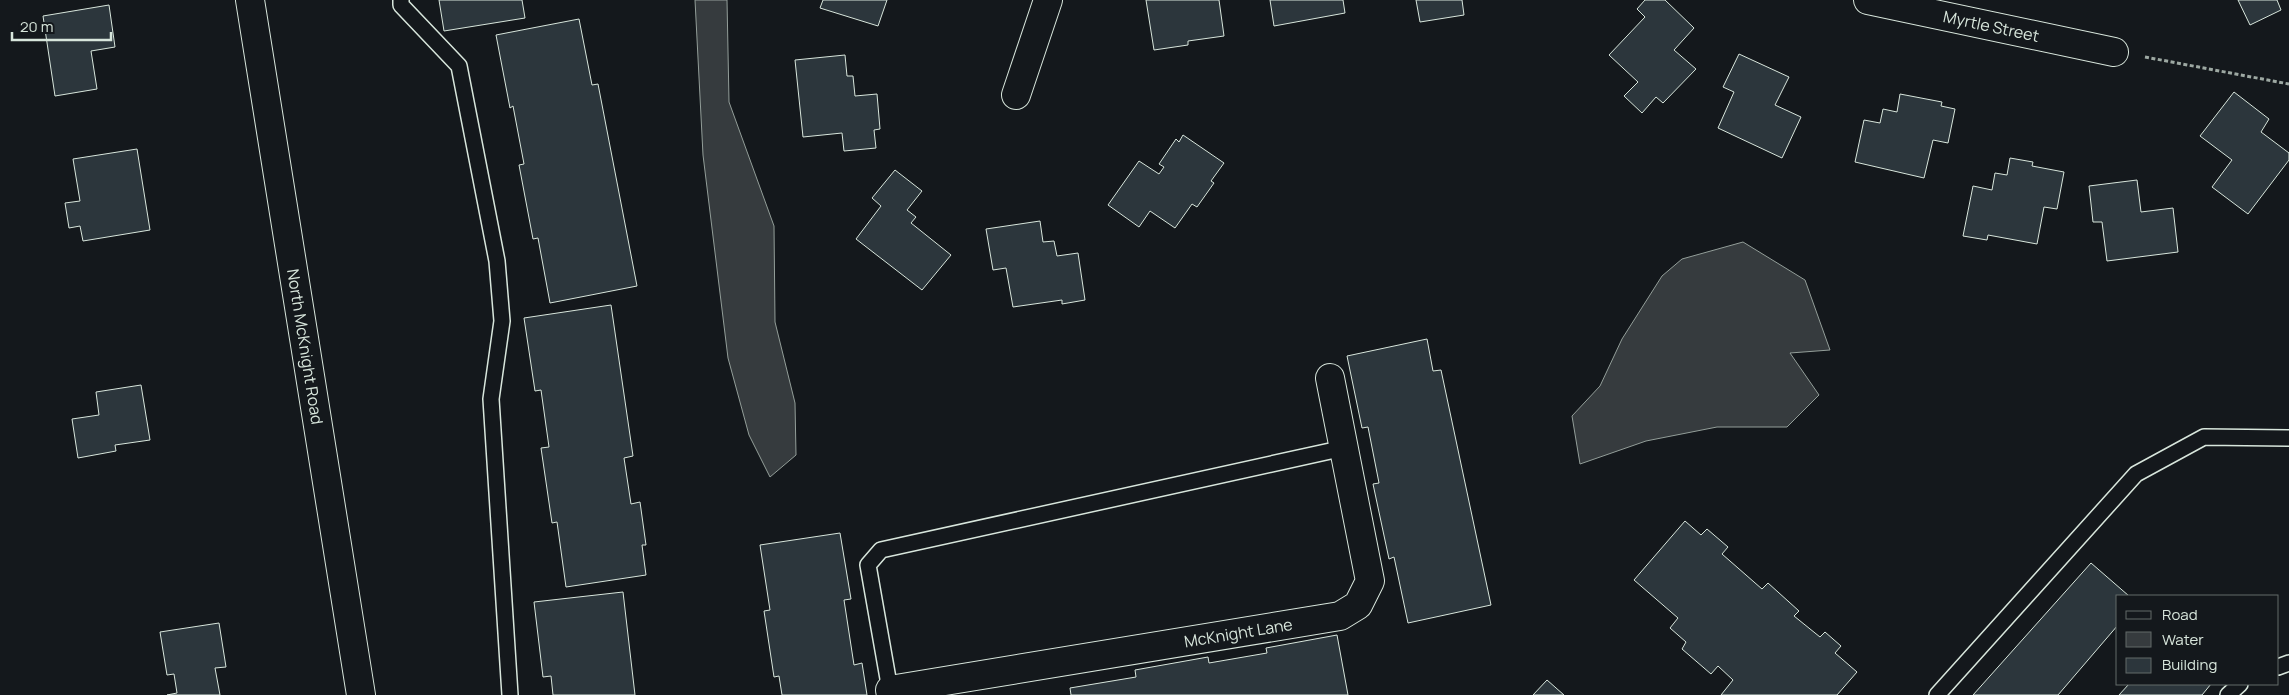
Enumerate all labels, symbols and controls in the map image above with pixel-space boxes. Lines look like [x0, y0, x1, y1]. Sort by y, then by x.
street label: Myrtle Street [1941, 5, 2041, 47]
scale bar [12, 10, 111, 42]
text: 20 m [20, 16, 53, 37]
street label: North McKnight Road [282, 267, 329, 426]
legend [2116, 595, 2279, 685]
text: Road [2162, 604, 2198, 625]
street label: McKnight Lane [1182, 613, 1294, 652]
text: Water [2162, 629, 2204, 650]
text: Building [2162, 654, 2217, 675]

